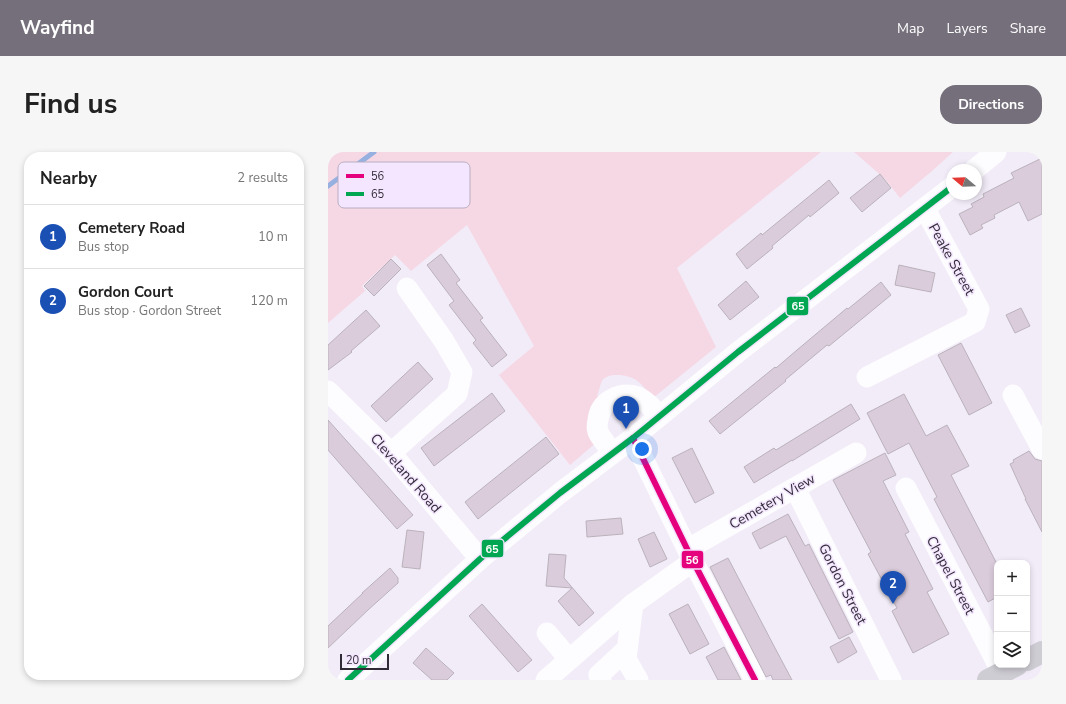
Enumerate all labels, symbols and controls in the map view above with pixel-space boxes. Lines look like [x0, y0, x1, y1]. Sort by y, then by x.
text: Wayfind [20, 15, 95, 41]
text: Map [897, 19, 924, 38]
text: Layers [946, 19, 988, 38]
text: Share [1010, 19, 1046, 38]
text: Find us [24, 85, 118, 123]
button: Directions [940, 85, 1042, 124]
legend [338, 162, 470, 208]
north arrow [946, 164, 982, 200]
text: Nearby [40, 167, 97, 190]
text: 2 results [237, 169, 288, 187]
text: 56 [371, 169, 385, 184]
text: 65 [371, 187, 385, 202]
text: Cemetery Road [78, 218, 185, 238]
street label: Peake Street [924, 220, 979, 299]
text: 1 [49, 228, 57, 246]
text: 10 m [258, 228, 288, 246]
text: Bus stop [78, 238, 129, 256]
text: Gordon Court [78, 282, 173, 302]
text: 2 [49, 292, 57, 310]
text: 120 m [250, 292, 288, 310]
line badge: 65 [786, 296, 809, 316]
text: 65 [791, 299, 805, 314]
text: Bus stop · Gordon Street [78, 302, 221, 320]
pin: 1 [613, 396, 639, 429]
street label: Cleveland Road [366, 430, 445, 517]
your location [632, 439, 652, 459]
street label: Cemetery View [726, 469, 819, 534]
street label: Chapel Street [922, 533, 979, 618]
line badge: 65 [481, 539, 504, 558]
street label: Gordon Street [814, 540, 871, 628]
text: 65 [485, 542, 499, 557]
line badge: 56 [681, 550, 704, 569]
text: 56 [685, 553, 699, 568]
map controls [994, 560, 1030, 668]
button: + [994, 560, 1030, 596]
pin: 2 [880, 571, 906, 604]
button: − [994, 596, 1030, 632]
button: layers [994, 632, 1030, 668]
scale bar [340, 652, 389, 671]
text: 20 m [346, 653, 371, 668]

